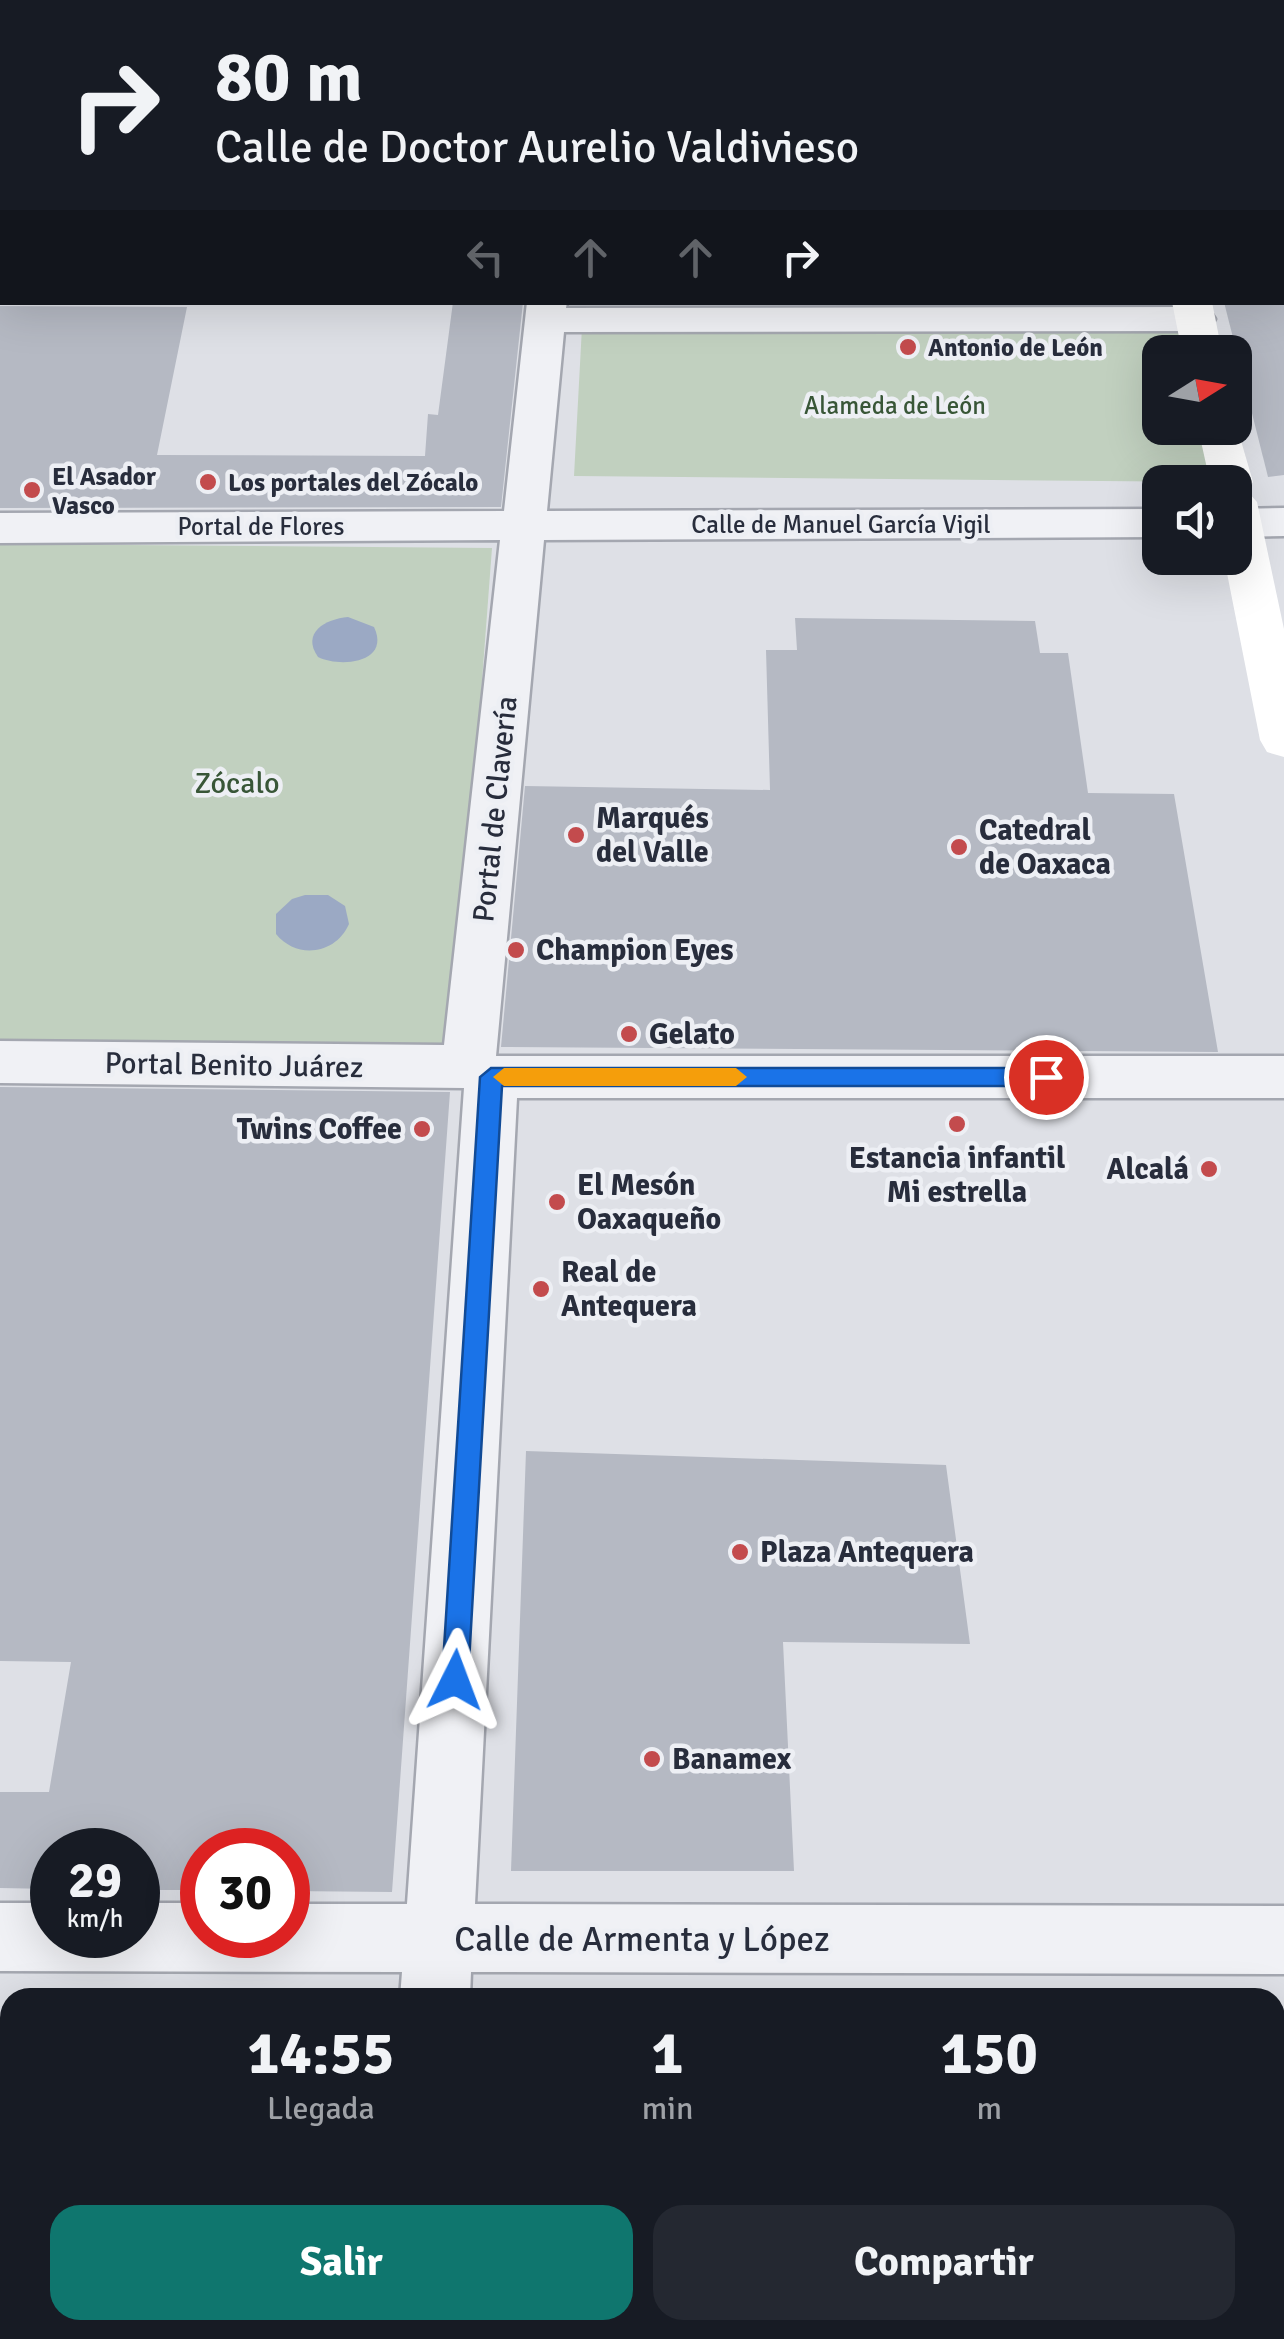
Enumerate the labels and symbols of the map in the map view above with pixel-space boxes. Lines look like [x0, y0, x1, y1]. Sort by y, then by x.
place label: Antonio de León [928, 332, 1103, 363]
north arrow [1142, 335, 1252, 445]
marker: Antonio de León [897, 336, 919, 358]
park label: Alameda de León [804, 390, 986, 421]
place label: El Asador Vasco [52, 461, 156, 521]
place label: Los portales del Zócalo [228, 467, 478, 498]
marker: Los portales del Zócalo [197, 471, 219, 493]
marker: El Asador Vasco [21, 479, 43, 501]
street label: Calle de Manuel García Vigil [691, 509, 991, 540]
street label: Portal de Flores [177, 511, 345, 542]
street label: Portal de Clavería [465, 694, 526, 924]
park label: Zócalo [194, 765, 280, 802]
place label: Marqués del Valle [596, 800, 709, 871]
place label: Catedral de Oaxaca [979, 812, 1111, 883]
marker: Marqués del Valle [565, 824, 587, 846]
marker: Catedral de Oaxaca [948, 836, 970, 858]
place label: Champion Eyes [536, 932, 733, 969]
marker: Champion Eyes [505, 939, 527, 961]
place label: Gelato [649, 1016, 735, 1053]
marker: Gelato [618, 1023, 640, 1045]
pin [1004, 1035, 1089, 1120]
street label: Portal Benito Juárez [104, 1045, 364, 1086]
place label: Twins Coffee [237, 1111, 402, 1148]
marker: Estancia infantil Mi estrella [946, 1113, 968, 1135]
marker: Twins Coffee [411, 1118, 433, 1140]
place label: Estancia infantil Mi estrella [849, 1140, 1065, 1211]
place label: Alcalá [1107, 1151, 1189, 1188]
marker: Alcalá [1198, 1158, 1220, 1180]
place label: El Mesón Oaxaqueño [577, 1167, 721, 1238]
marker: El Mesón Oaxaqueño [546, 1191, 568, 1213]
place label: Real de Antequera [561, 1254, 697, 1325]
marker: Real de Antequera [530, 1278, 552, 1300]
place label: Plaza Antequera [760, 1534, 974, 1571]
marker: Plaza Antequera [729, 1541, 751, 1563]
position arrow [403, 1628, 507, 1732]
place label: Banamex [672, 1741, 792, 1778]
marker: Banamex [641, 1748, 663, 1770]
speed limit sign: 30 [180, 1828, 310, 1958]
street label: Calle de Armenta y López [454, 1918, 830, 1961]

